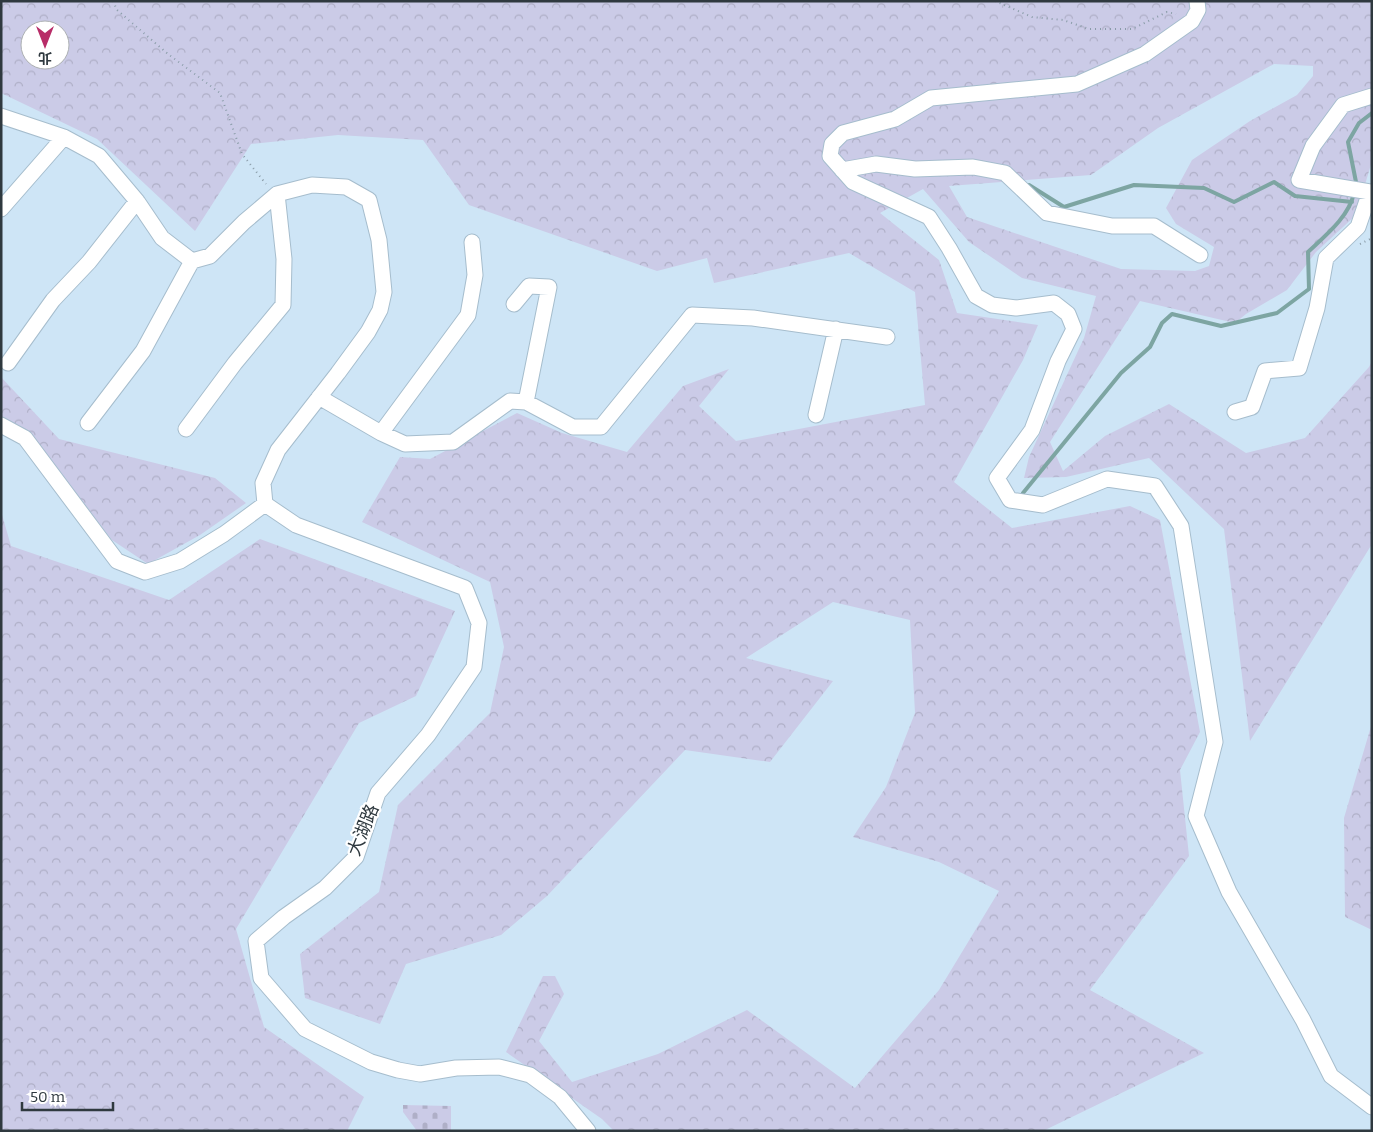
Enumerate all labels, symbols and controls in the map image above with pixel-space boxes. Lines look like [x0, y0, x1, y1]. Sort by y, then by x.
north arrow [20, 20, 70, 70]
text: 北 [38, 49, 52, 66]
street label: 大湖路 [343, 801, 383, 859]
scale bar [22, 1080, 114, 1112]
text: 50 m [30, 1088, 66, 1106]

